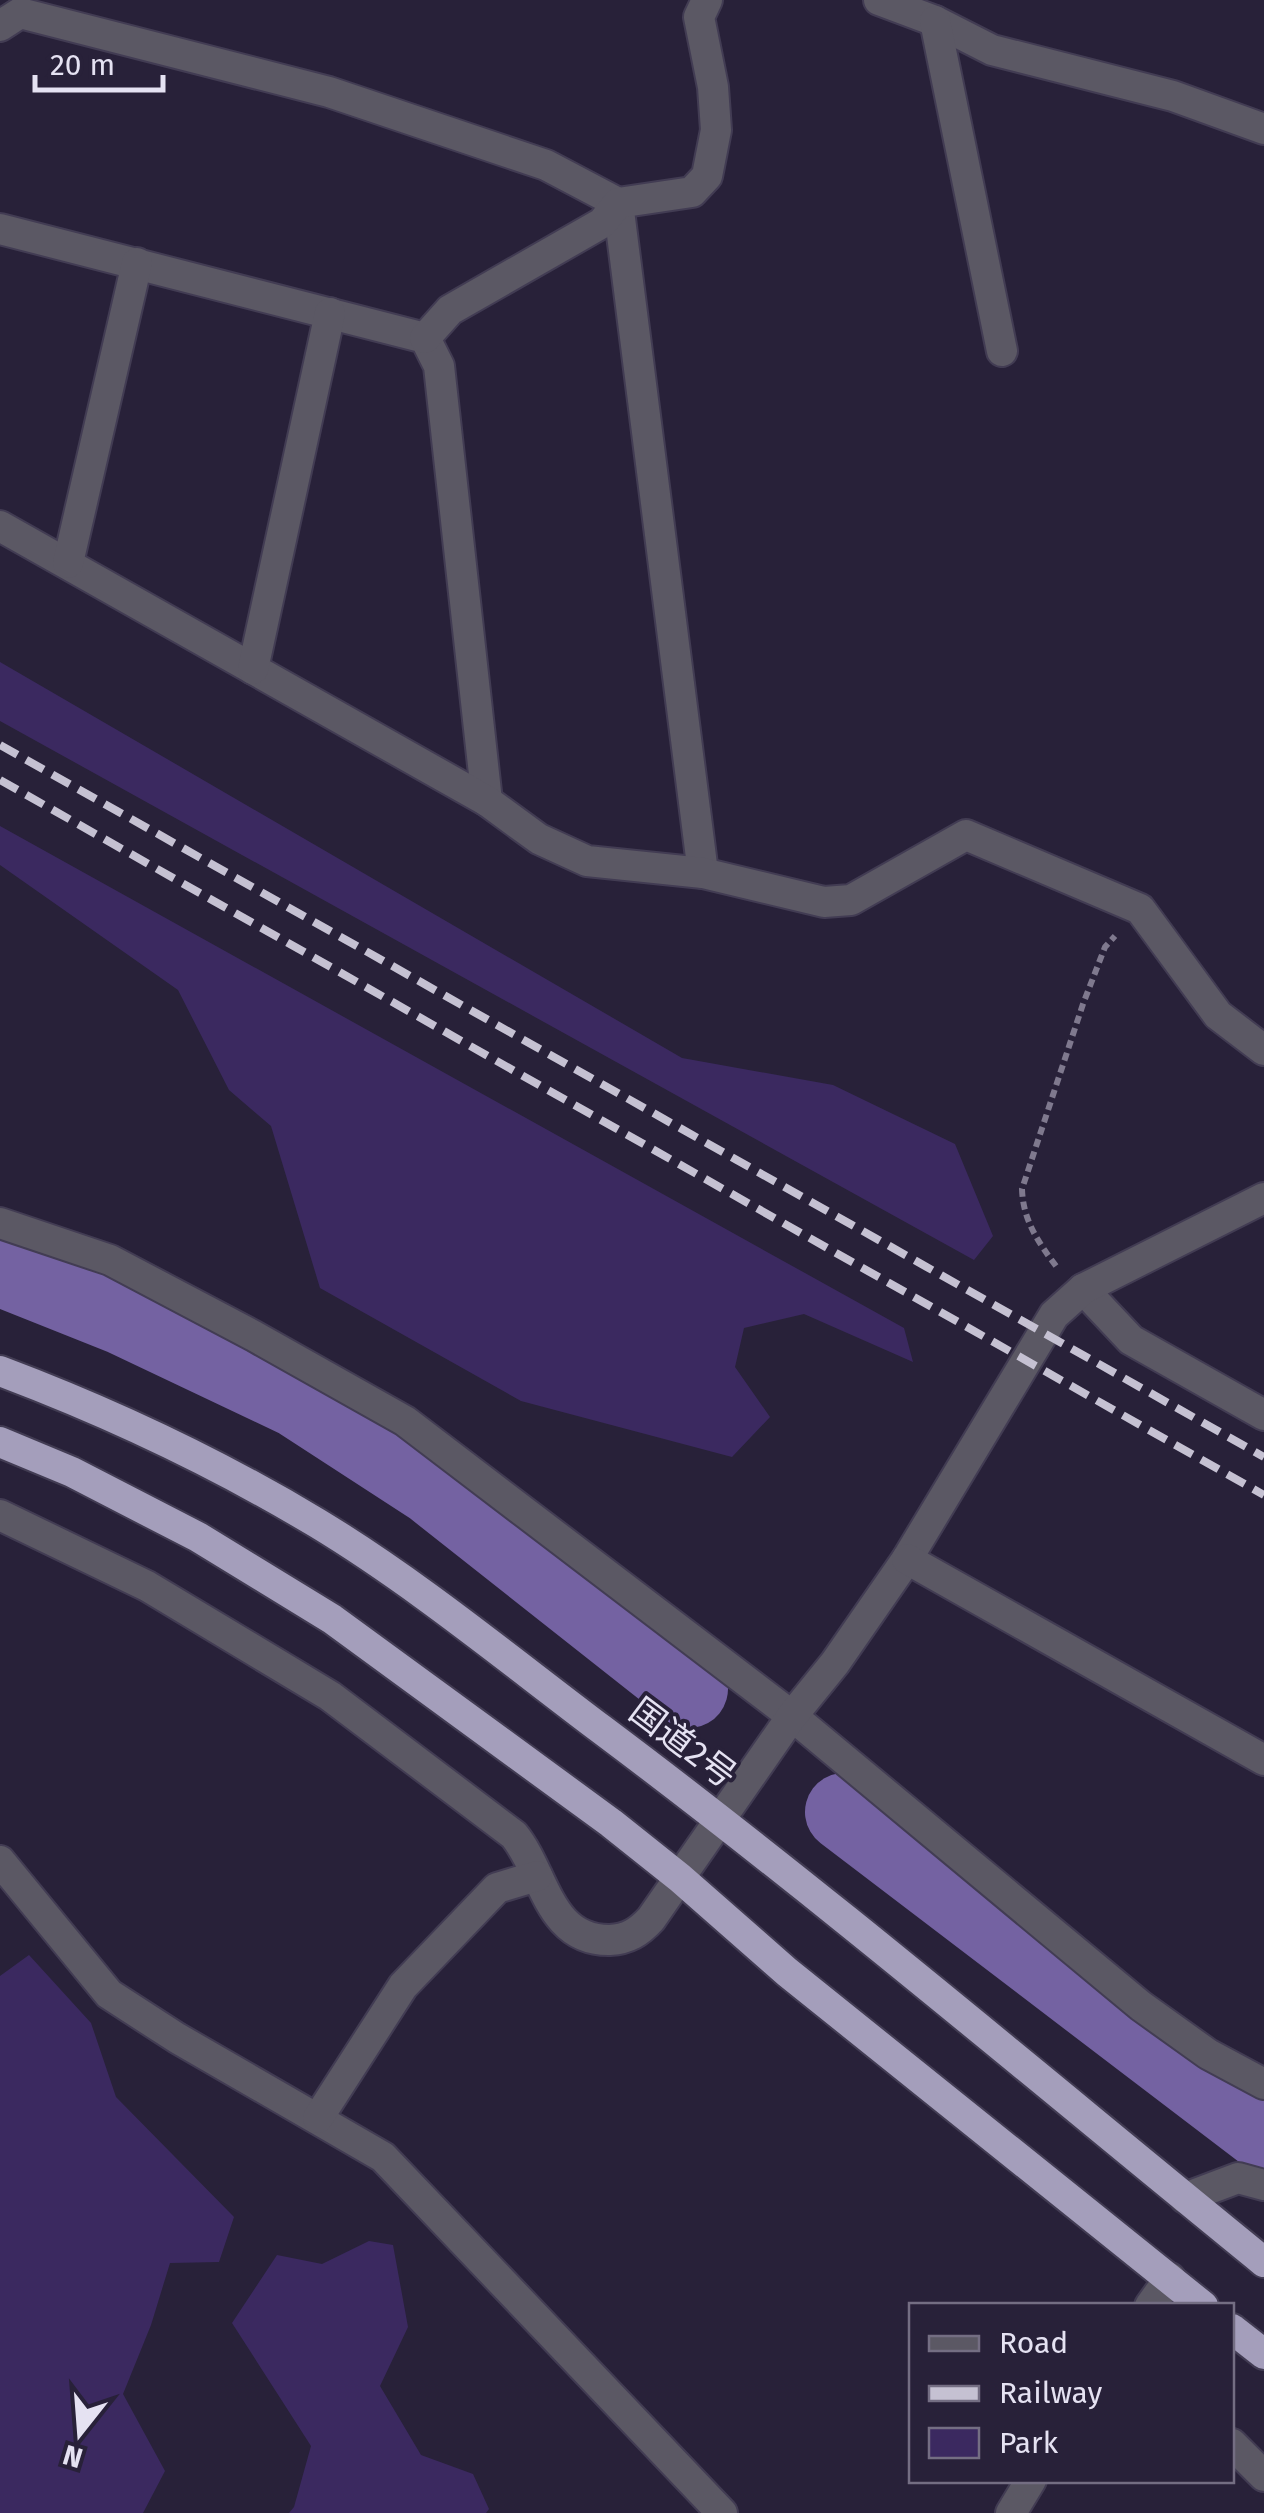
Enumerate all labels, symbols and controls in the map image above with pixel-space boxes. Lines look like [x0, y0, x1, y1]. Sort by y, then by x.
scale bar [35, 30, 162, 92]
text: 20 m [50, 47, 115, 83]
street label: 国道2号 [622, 1689, 744, 1797]
legend [909, 2303, 1234, 2483]
text: Road [999, 2325, 1068, 2361]
text: Railway [999, 2375, 1102, 2411]
north arrow [30, 2383, 130, 2483]
text: Park [999, 2425, 1059, 2461]
text: N [59, 2438, 87, 2475]

